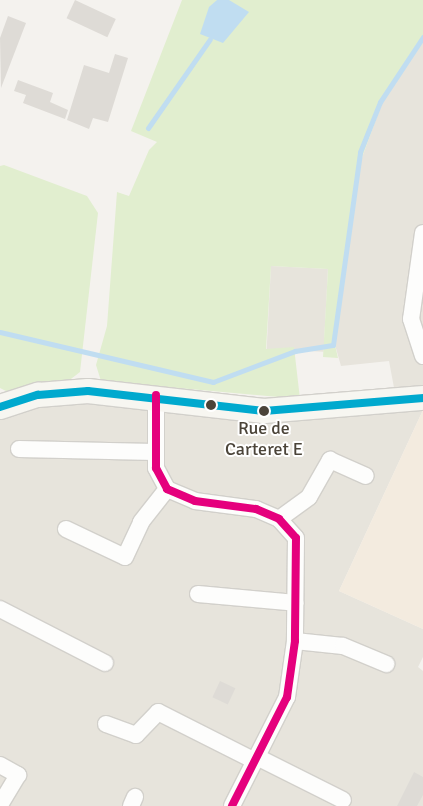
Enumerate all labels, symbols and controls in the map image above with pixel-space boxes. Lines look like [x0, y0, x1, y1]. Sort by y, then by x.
unlabelled marker [206, 400, 216, 410]
marker: Rue de Carteret E [259, 406, 269, 416]
place label: Rue de Carteret E [225, 418, 303, 460]

